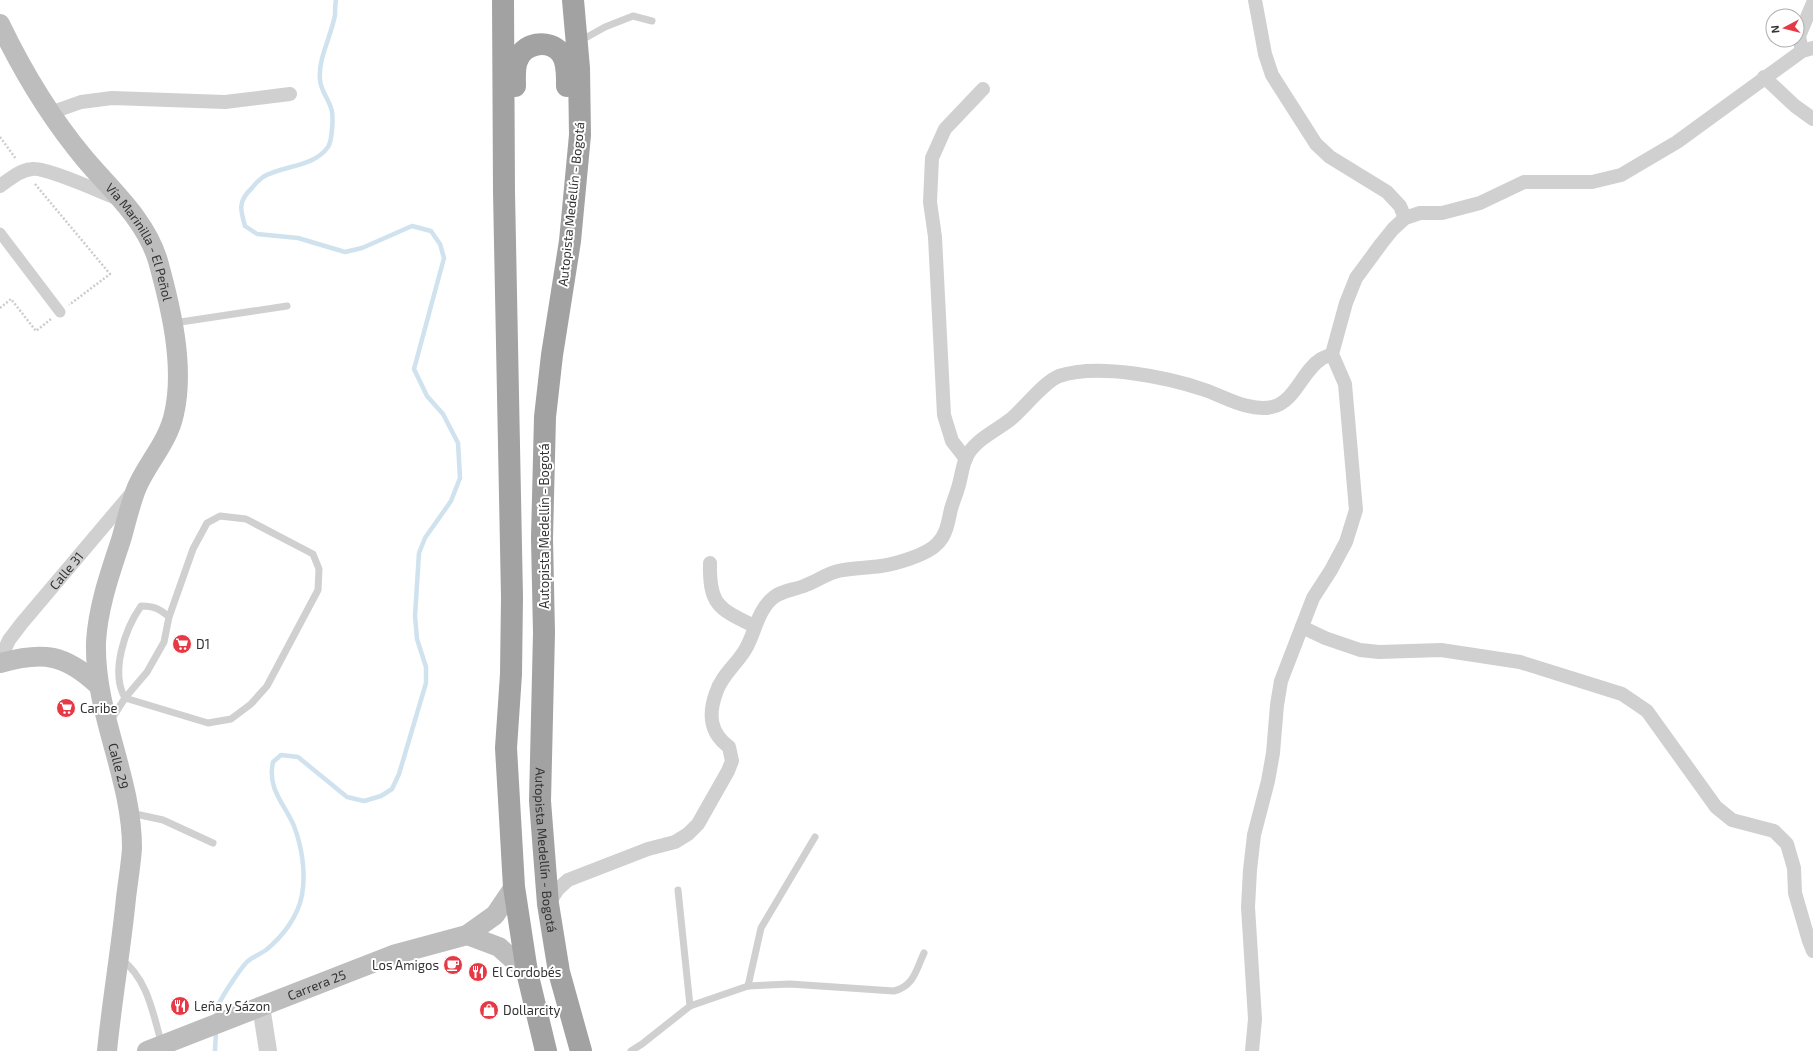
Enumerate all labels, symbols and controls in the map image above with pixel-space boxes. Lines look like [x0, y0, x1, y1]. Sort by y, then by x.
north arrow [1765, 8, 1805, 48]
text: N [1768, 24, 1782, 34]
street label: Autopista Medellín - Bogotá [554, 121, 588, 287]
street label: Vía Marinilla - El Peñol [102, 180, 176, 303]
street label: Autopista Medellín - Bogotá [536, 443, 552, 609]
street label: Calle 31 [46, 548, 87, 593]
supermarket icon: D1 [171, 633, 193, 655]
place label: D1 [196, 636, 210, 652]
supermarket icon: Caribe [55, 697, 77, 719]
place label: Caribe [80, 700, 117, 716]
street label: Calle 29 [105, 741, 132, 790]
street label: Autopista Medellín - Bogotá [532, 767, 560, 934]
cafe icon: Los Amigos [442, 954, 464, 976]
place label: Los Amigos [372, 957, 439, 973]
restaurant icon: El Cordobés [467, 961, 489, 983]
place label: El Cordobés [492, 964, 561, 980]
street label: Carrera 25 [285, 966, 348, 1003]
restaurant icon: Leña y Sázon [169, 995, 191, 1017]
place label: Leña y Sázon [194, 998, 270, 1014]
shop icon: Dollarcity [478, 999, 500, 1021]
place label: Dollarcity [503, 1002, 560, 1018]

